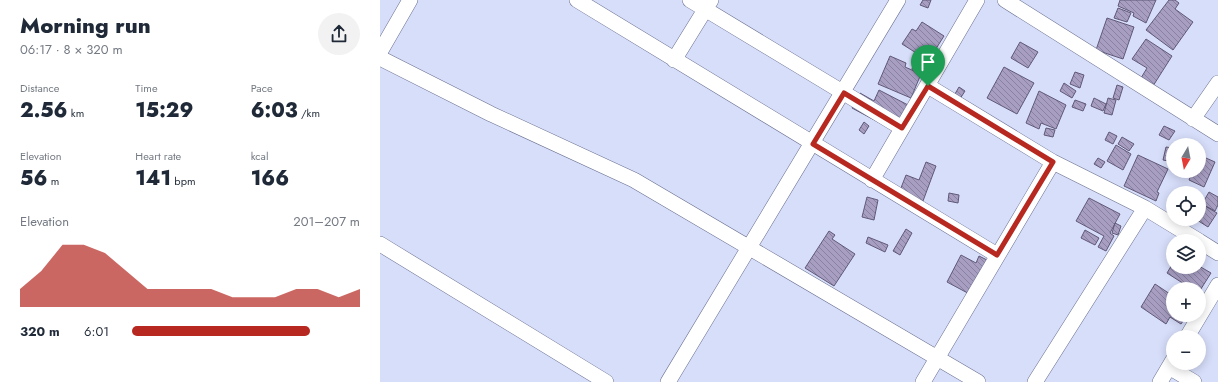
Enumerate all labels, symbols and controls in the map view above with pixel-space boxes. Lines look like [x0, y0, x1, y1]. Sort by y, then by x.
text: Morning run [20, 9, 151, 41]
button: share [318, 13, 360, 55]
text: 06:17 · 8 × 320 m [20, 40, 123, 59]
pin [911, 45, 945, 86]
icon: arrive [917, 51, 939, 73]
text: Distance [20, 80, 59, 96]
text: Time [135, 80, 158, 96]
text: Pace [251, 80, 273, 96]
text: 2.56 [20, 96, 68, 125]
text: 15:29 [135, 96, 193, 125]
text: 6:03 [251, 96, 298, 125]
text: km [68, 105, 84, 121]
text: /km [298, 105, 320, 121]
north arrow [1166, 138, 1206, 178]
map controls [1166, 138, 1206, 370]
text: Elevation [20, 148, 62, 164]
text: Heart rate [135, 148, 181, 164]
text: kcal [251, 148, 268, 164]
text: 56 [20, 164, 47, 193]
text: 141 [135, 164, 171, 193]
text: 166 [251, 164, 289, 193]
text: m [47, 173, 59, 189]
text: bpm [171, 173, 195, 189]
button: locate [1166, 186, 1206, 226]
text: Elevation [20, 212, 69, 231]
text: 201–207 m [293, 212, 360, 231]
button: layers [1166, 234, 1206, 274]
button: + [1166, 282, 1206, 322]
text: 320 m [20, 322, 60, 341]
text: 6:01 [84, 322, 109, 341]
button: − [1166, 330, 1206, 370]

